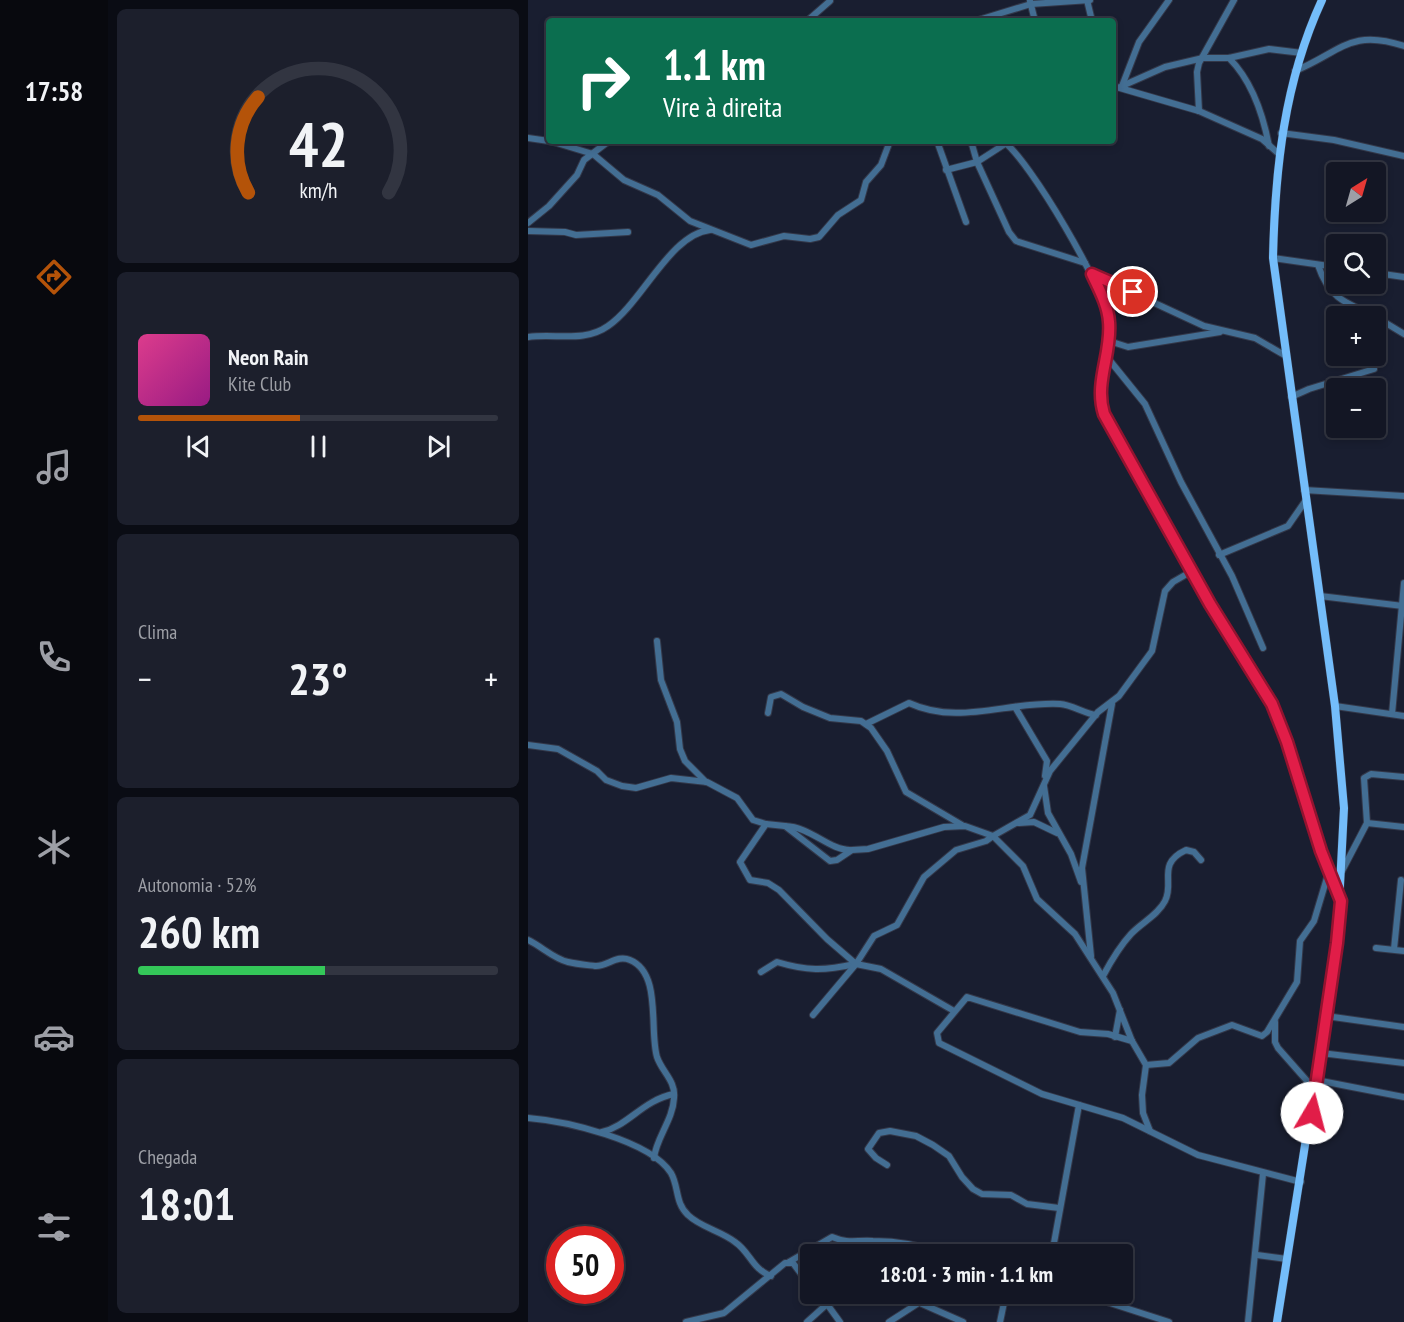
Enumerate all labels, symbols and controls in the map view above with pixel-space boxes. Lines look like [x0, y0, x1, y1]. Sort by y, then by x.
text: 1.1 km [663, 37, 766, 92]
icon: right [564, 42, 642, 120]
text: 17:58 [25, 74, 83, 108]
text: Vire à direita [663, 90, 782, 124]
text: 42 [288, 103, 348, 184]
north arrow [1326, 162, 1386, 222]
map controls [1326, 162, 1386, 438]
text: km/h [299, 176, 337, 204]
button: search [1326, 234, 1386, 294]
icon: directions [33, 256, 75, 298]
pin [1107, 266, 1158, 317]
icon: arrive [1116, 275, 1149, 308]
button: + [1326, 306, 1386, 366]
text: Neon Rain [228, 343, 308, 371]
text: Kite Club [228, 371, 291, 397]
button: − [1326, 378, 1386, 438]
icon: previous [182, 430, 215, 463]
icon: pause [302, 430, 335, 463]
icon: next [422, 430, 455, 463]
icon: music [33, 446, 75, 488]
text: Clima [138, 619, 177, 645]
icon: phone [33, 636, 75, 678]
text: 23° [288, 649, 348, 707]
text: − [138, 657, 152, 700]
text: + [484, 657, 498, 700]
icon: climate [33, 826, 75, 868]
text: Autonomia · 52% [138, 872, 256, 898]
text: 260 km [138, 902, 260, 960]
icon: car [33, 1016, 75, 1058]
position arrow [1280, 1081, 1344, 1145]
text: Chegada [138, 1144, 197, 1170]
text: 18:01 [138, 1174, 235, 1232]
icon: filters [33, 1206, 75, 1248]
speed limit sign: 50 [546, 1226, 624, 1304]
text: 18:01 · 3 min · 1.1 km [880, 1260, 1053, 1288]

